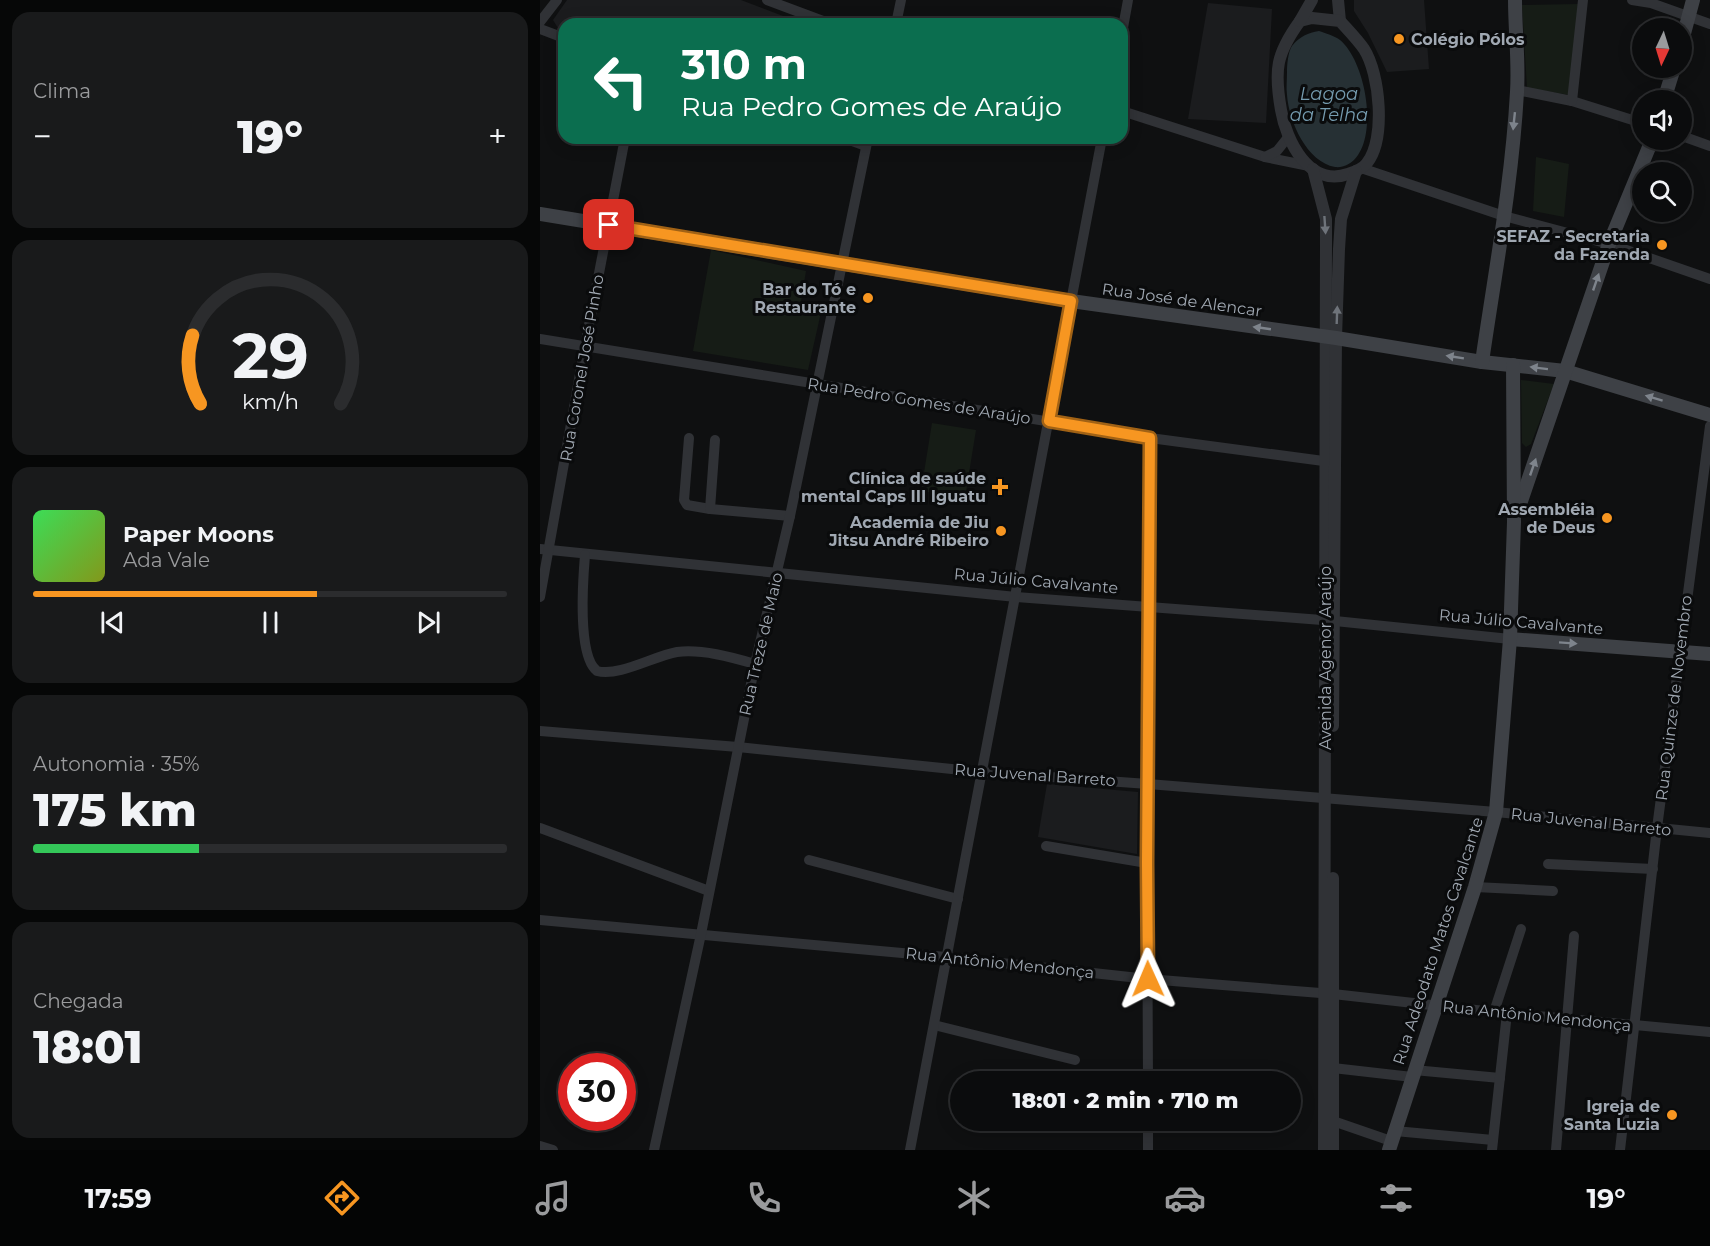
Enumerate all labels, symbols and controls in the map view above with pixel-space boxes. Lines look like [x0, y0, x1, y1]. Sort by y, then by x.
north arrow [1632, 18, 1692, 78]
map controls [1632, 18, 1692, 222]
place label: Colégio Pólos [1411, 30, 1525, 49]
marker: Colégio Pólos [1392, 32, 1406, 46]
text: 310 m [681, 38, 807, 90]
icon: left [582, 42, 660, 120]
text: Clima [33, 79, 91, 103]
water label: Lagoa da Telha [1290, 83, 1368, 126]
text: Rua Pedro Gomes de Araújo [681, 90, 1062, 123]
button: sound [1632, 90, 1692, 150]
text: 19° [237, 109, 303, 164]
one-way arrow [1509, 112, 1519, 131]
text: − [33, 116, 52, 156]
text: + [488, 116, 507, 156]
button: search [1632, 162, 1692, 222]
pin [583, 199, 634, 250]
icon: arrive [592, 208, 625, 241]
one-way arrow [1321, 216, 1330, 235]
place label: SEFAZ - Secretaria da Fazenda [1496, 227, 1650, 264]
marker: SEFAZ - Secretaria da Fazenda [1655, 238, 1669, 252]
street label: Rua Coronel José Pinho [556, 273, 608, 463]
one-way arrow [1592, 273, 1602, 291]
street label: Rua José de Alencar [1101, 279, 1263, 321]
place label: Bar do Tó e Restaurante [754, 280, 856, 317]
marker: Bar do Tó e Restaurante [861, 291, 875, 305]
one-way arrow [1332, 305, 1341, 324]
text: 29 [232, 319, 308, 395]
one-way arrow [1253, 324, 1272, 333]
one-way arrow [1445, 352, 1464, 361]
one-way arrow [1529, 364, 1548, 373]
street label: Rua Pedro Gomes de Araújo [806, 374, 1032, 428]
text: km/h [241, 389, 299, 415]
one-way arrow [1645, 393, 1663, 402]
one-way arrow [1528, 457, 1538, 475]
place label: Clínica de saúde mental Caps III Iguatu [801, 469, 986, 506]
marker: Clínica de saúde mental Caps III Iguatu [991, 478, 1009, 496]
place label: Assembléia de Deus [1497, 500, 1596, 537]
marker: Assembléia de Deus [1600, 511, 1614, 525]
place label: Academia de Jiu Jitsu André Ribeiro [828, 513, 989, 550]
text: Paper Moons [123, 521, 274, 548]
marker: Academia de Jiu Jitsu André Ribeiro [994, 524, 1008, 538]
text: Ada Vale [123, 548, 210, 572]
street label: Rua Júlio Cavalvante [953, 564, 1119, 598]
street label: Avenida Agenor Araújo [1316, 566, 1335, 750]
street label: Rua Treze de Maio [735, 571, 787, 717]
street label: Rua Quinze de Novembro [1652, 594, 1696, 802]
street label: Rua Júlio Cavalvante [1438, 605, 1604, 639]
icon: previous [96, 606, 129, 639]
icon: pause [254, 606, 287, 639]
icon: next [412, 606, 445, 639]
one-way arrow [1559, 639, 1578, 648]
text: Autonomia · 35% [33, 752, 200, 776]
street label: Rua Juvenal Barreto [954, 760, 1116, 790]
text: 175 km [33, 782, 197, 837]
street label: Rua Juvenal Barreto [1510, 804, 1672, 840]
street label: Rua Adeodato Matos Cavalcante [1389, 815, 1487, 1067]
street label: Rua Antônio Mendonça [905, 944, 1095, 982]
position arrow [1116, 947, 1180, 1011]
text: Chegada [33, 989, 124, 1013]
street label: Rua Antônio Mendonça [1442, 997, 1632, 1035]
text: 18:01 [33, 1019, 143, 1074]
speed limit sign: 30 [558, 1053, 636, 1131]
text: 18:01 · 2 min · 710 m [1013, 1087, 1238, 1114]
place label: Igreja de Santa Luzia [1564, 1097, 1660, 1134]
marker: Igreja de Santa Luzia [1665, 1108, 1679, 1122]
icon: directions [321, 1177, 363, 1219]
icon: music [532, 1177, 574, 1219]
icon: phone [743, 1177, 785, 1219]
icon: climate [953, 1177, 995, 1219]
icon: car [1164, 1177, 1206, 1219]
icon: filters [1375, 1177, 1417, 1219]
text: 17:59 [84, 1182, 152, 1215]
text: 19° [1586, 1182, 1625, 1215]

